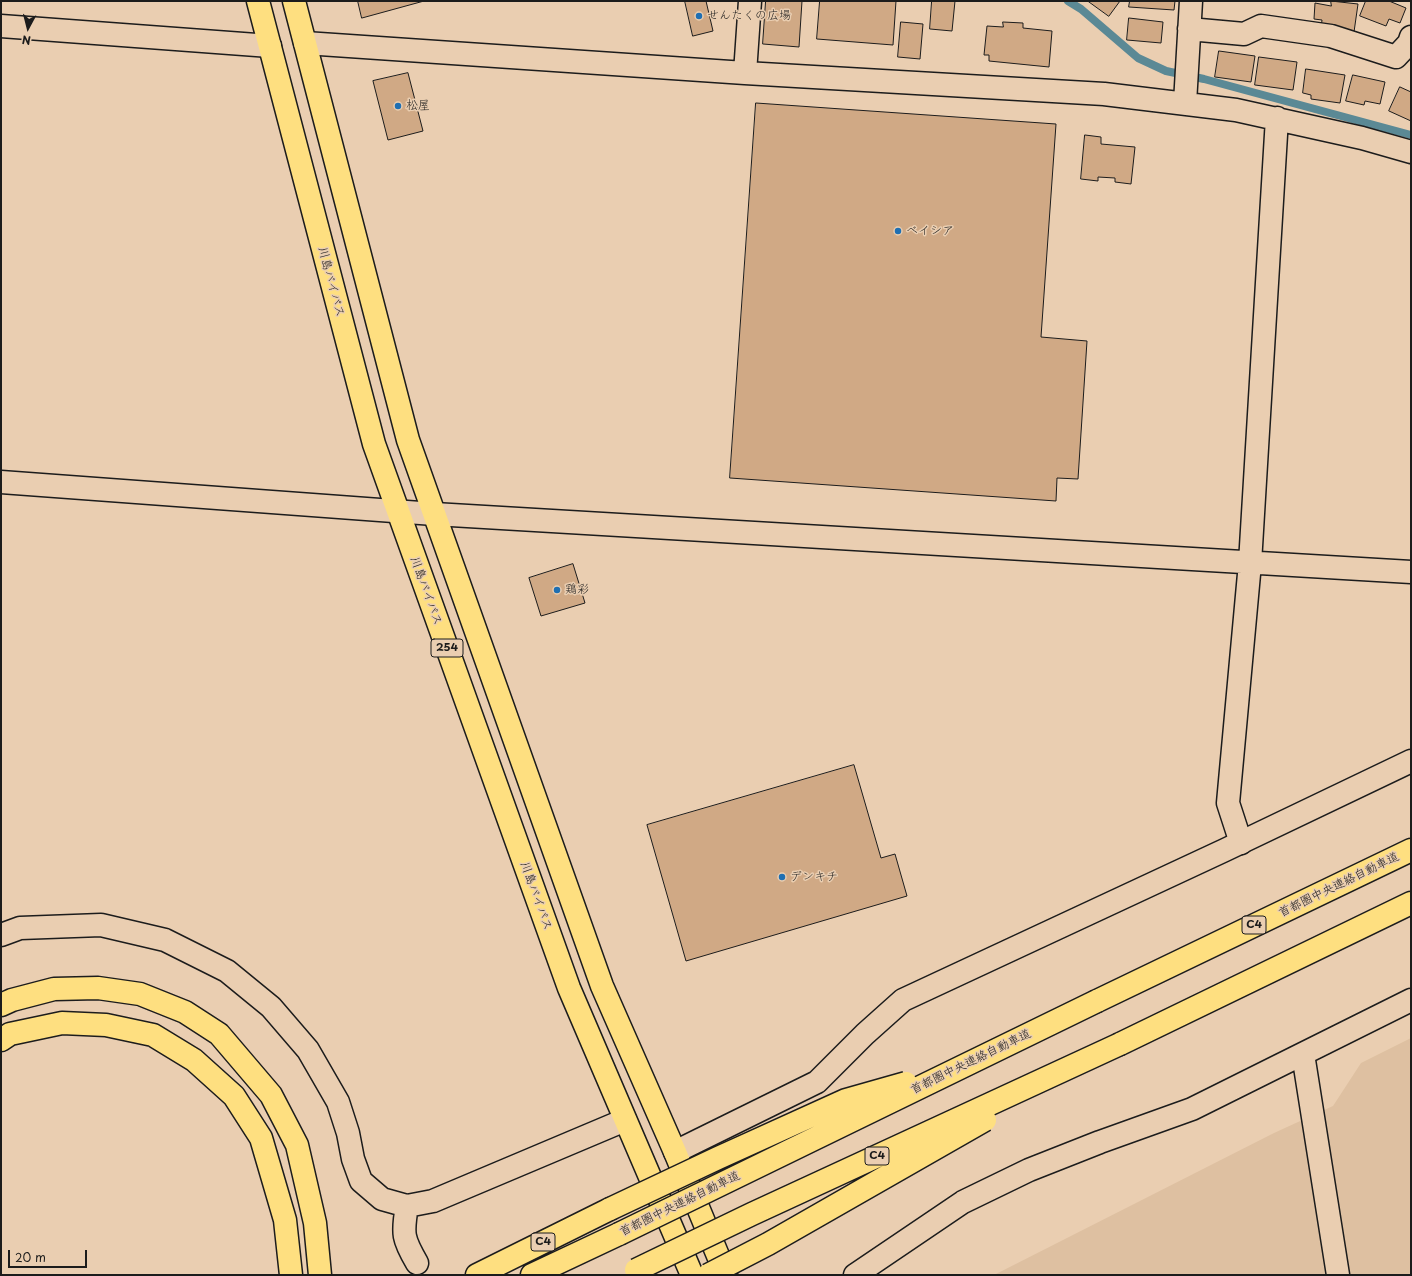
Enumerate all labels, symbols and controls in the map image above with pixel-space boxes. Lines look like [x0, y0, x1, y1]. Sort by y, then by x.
north arrow [8, 8, 48, 48]
place label: せんたくの広場 [707, 9, 791, 23]
marker: せんたくの広場 [694, 11, 704, 21]
text: N [21, 31, 32, 49]
place label: 松屋 [406, 99, 430, 113]
marker: 松屋 [393, 101, 403, 111]
place label: ベイシア [906, 224, 954, 238]
marker: ベイシア [893, 226, 903, 236]
street label: 川島バイパス [315, 245, 347, 319]
street label: 川島バイパス [407, 555, 445, 627]
place label: 鶏彩 [565, 583, 589, 597]
marker: 鶏彩 [552, 585, 562, 595]
road number: 254 [431, 639, 463, 657]
street label: 首都圏中央連絡自動車道 [1277, 850, 1401, 920]
street label: 川島バイパス [517, 860, 555, 932]
place label: デンキチ [790, 870, 838, 884]
marker: デンキチ [777, 872, 787, 882]
road number: C4 [1242, 916, 1266, 934]
street label: 首都圏中央連絡自動車道 [909, 1027, 1033, 1097]
road number: C4 [865, 1147, 889, 1165]
street label: 首都圏中央連絡自動車道 [618, 1169, 742, 1239]
road number: C4 [531, 1233, 555, 1251]
scale bar [10, 1242, 89, 1268]
text: 20 m [15, 1248, 46, 1266]

